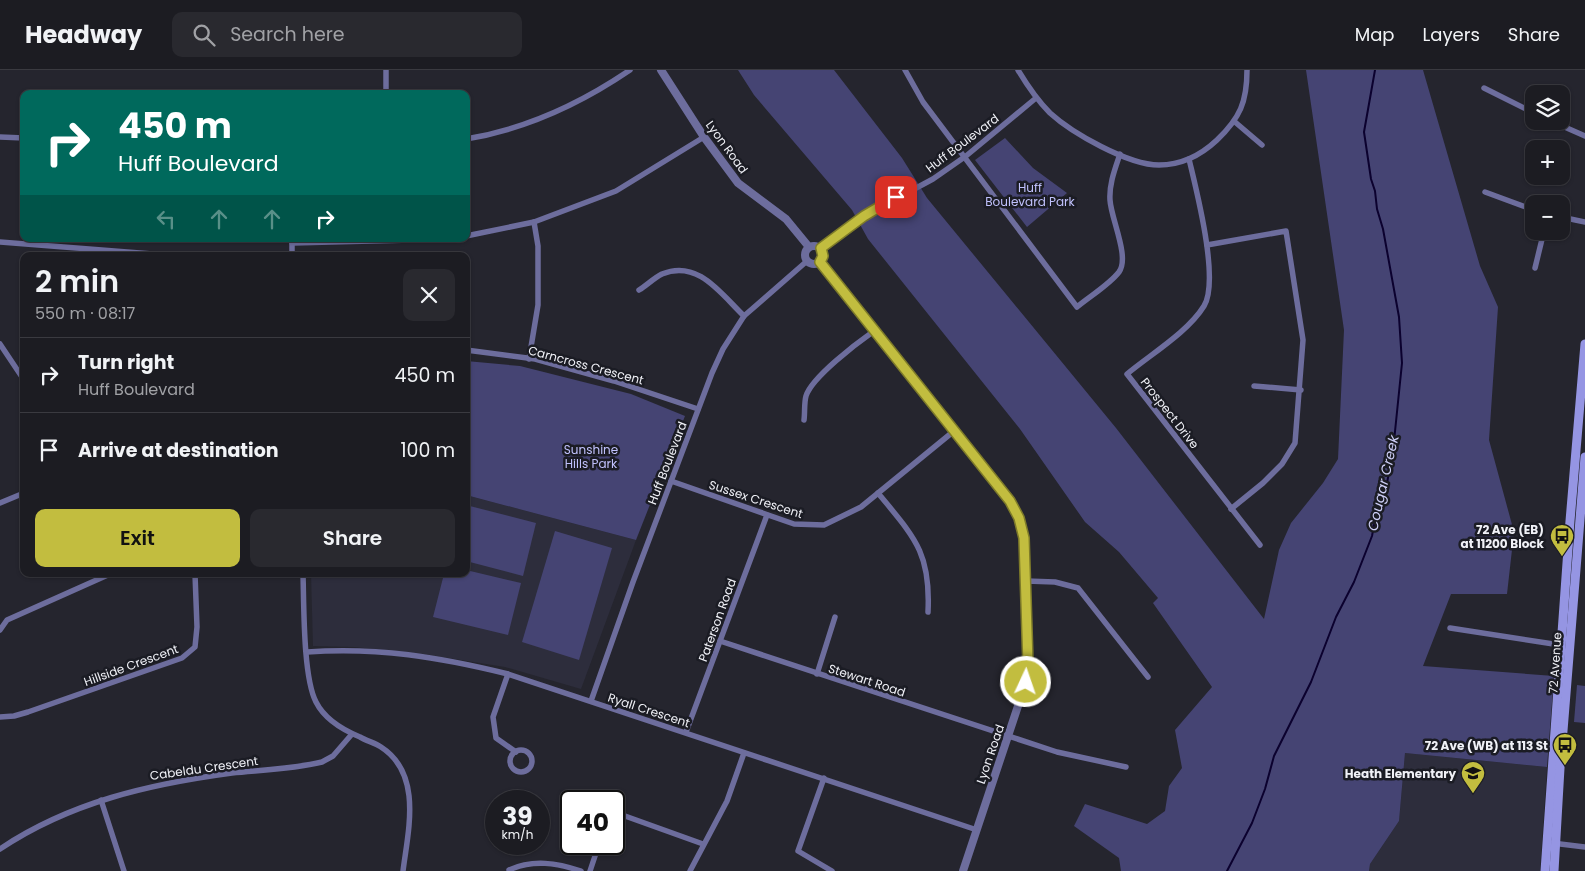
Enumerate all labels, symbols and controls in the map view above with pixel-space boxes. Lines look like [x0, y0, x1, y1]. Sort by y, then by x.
search box [172, 12, 522, 57]
text: Headway [25, 18, 142, 51]
icon: search [190, 21, 218, 49]
text: Search here [230, 21, 345, 48]
text: Map [1355, 22, 1395, 47]
text: Layers [1423, 22, 1480, 47]
text: Share [1508, 22, 1560, 47]
map controls [1525, 85, 1570, 240]
button: layers [1525, 85, 1570, 130]
text: 450 m [118, 101, 232, 150]
icon: right [35, 110, 100, 175]
street label: Huff Boulevard [922, 110, 1002, 176]
street label: Lyon Road [702, 117, 752, 177]
button: + [1525, 140, 1570, 185]
text: Huff Boulevard [118, 148, 279, 179]
pin [875, 176, 917, 218]
park label: Huff Boulevard Park [985, 179, 1076, 210]
icon: arrive [882, 183, 910, 211]
button: − [1525, 195, 1570, 240]
icon: left [152, 205, 180, 233]
icon: ahead [205, 205, 233, 233]
icon: ahead [258, 205, 286, 233]
icon: right [311, 205, 339, 233]
text: 2 min [35, 260, 119, 303]
button: close [403, 269, 455, 321]
text: 550 m · 08:17 [35, 302, 135, 325]
street label: Carncross Crescent [526, 341, 646, 389]
text: Turn right [78, 349, 174, 376]
icon: right [35, 361, 63, 389]
text: 450 m [395, 362, 455, 389]
street label: Prospect Drive [1137, 374, 1203, 452]
text: Huff Boulevard [78, 378, 195, 401]
street label: Huff Boulevard [643, 419, 691, 507]
water label: Cougar Creek [1362, 432, 1404, 533]
icon: arrive [35, 436, 63, 464]
text: Arrive at destination [78, 437, 279, 464]
text: 100 m [400, 437, 455, 464]
park label: Sunshine Hills Park [564, 441, 618, 472]
street label: Sussex Crescent [707, 476, 805, 522]
button: Exit [35, 509, 240, 567]
button: Share [250, 509, 455, 567]
place label: 72 Ave (EB) at 11200 Block [1461, 521, 1545, 552]
bus stop icon: 72 Ave (EB) at 11200 Block [1549, 523, 1575, 557]
street label: Paterson Road [694, 576, 740, 664]
street label: 72 Avenue [1544, 632, 1566, 694]
street label: Hillside Crescent [81, 640, 181, 690]
position arrow [999, 655, 1051, 707]
street label: Stewart Road [826, 660, 908, 700]
street label: Ryall Crescent [606, 689, 692, 731]
street label: Lyon Road [972, 722, 1008, 786]
bus stop icon: 72 Ave (WB) at 113 St [1552, 732, 1578, 766]
place label: 72 Ave (WB) at 113 St [1425, 737, 1548, 754]
street label: Cabeldu Crescent [149, 752, 259, 784]
school or university icon: Heath Elementary [1460, 760, 1486, 794]
place label: Heath Elementary [1345, 765, 1456, 782]
speed limit sign: 40 [560, 790, 625, 855]
text: 39 [502, 799, 533, 834]
text: km/h [502, 826, 533, 843]

